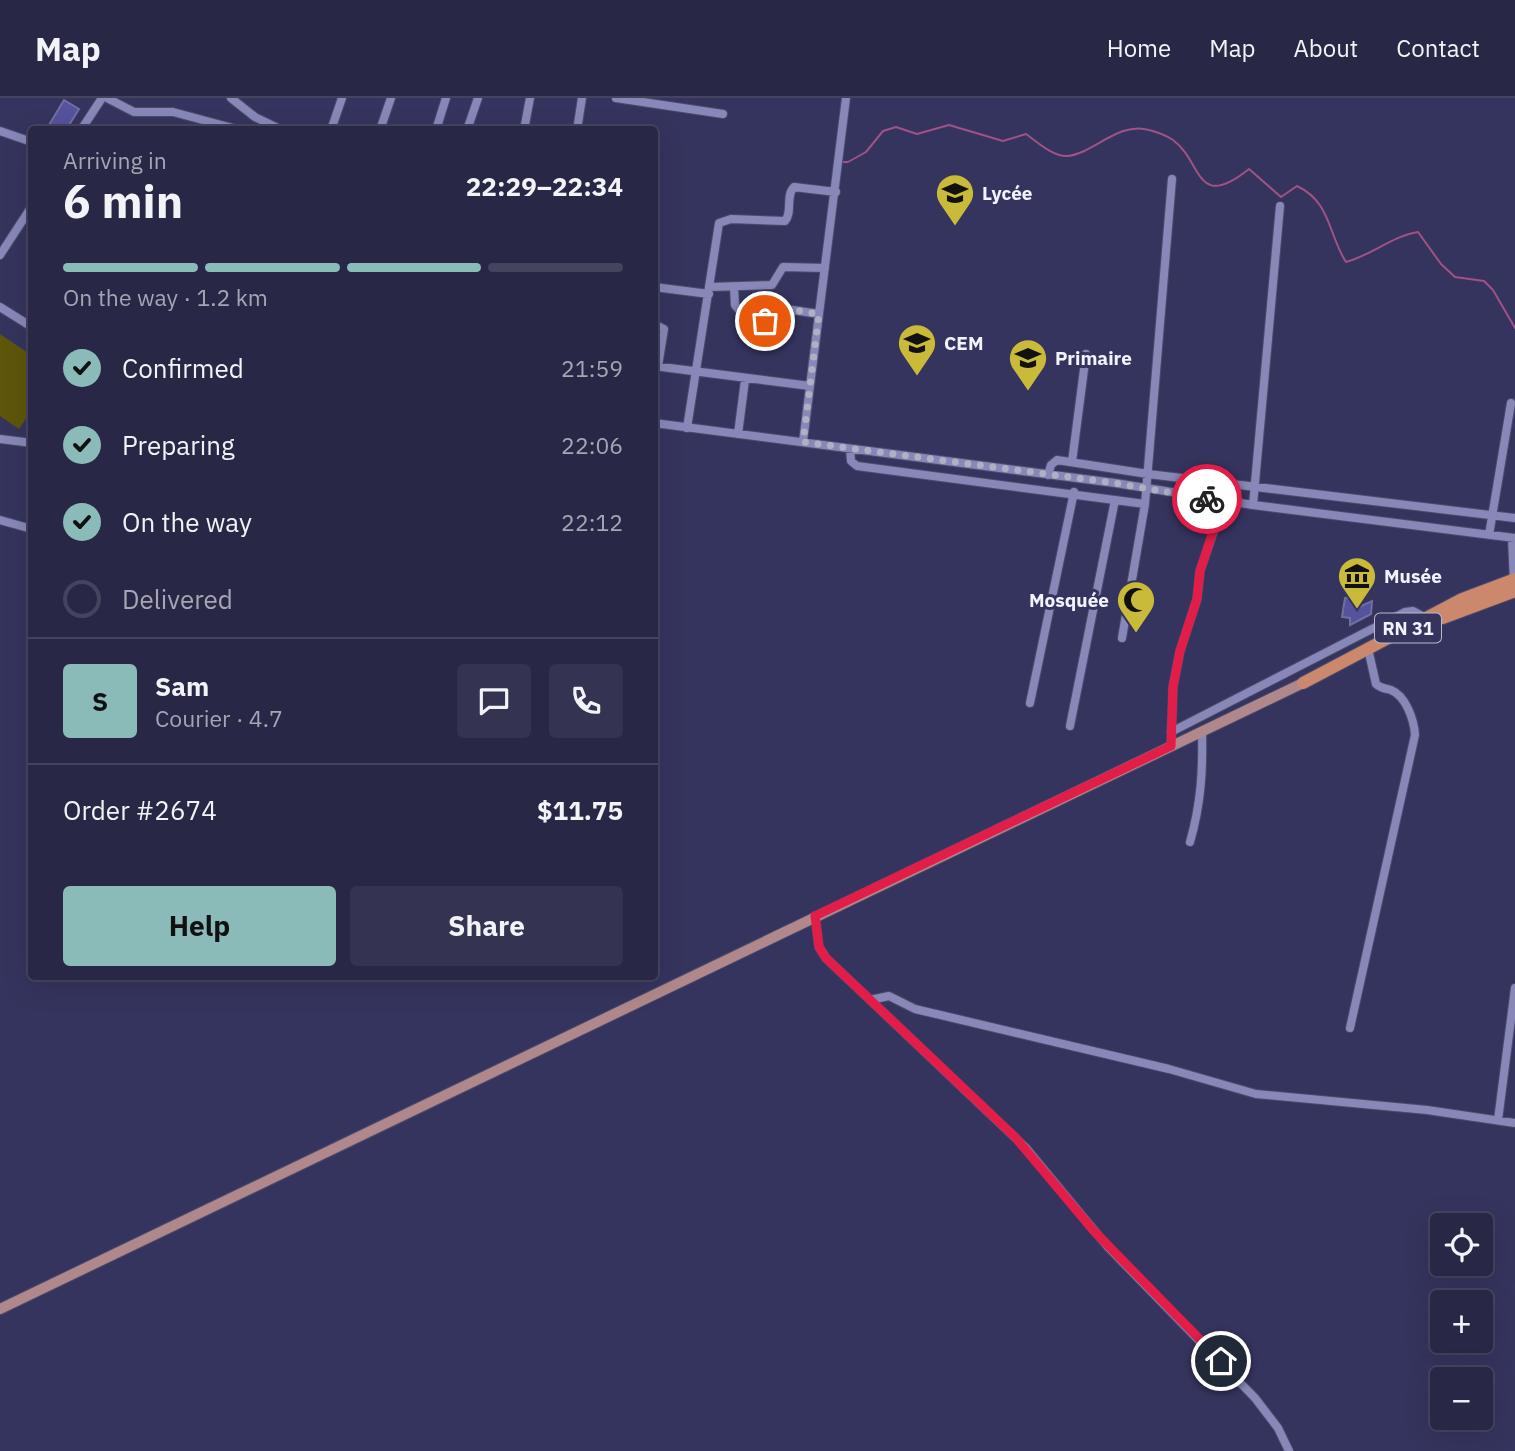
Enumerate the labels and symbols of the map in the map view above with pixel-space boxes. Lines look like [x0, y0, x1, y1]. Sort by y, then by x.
school or university icon: Lycée [934, 172, 976, 227]
place label: Lycée [982, 181, 1032, 205]
pin [735, 291, 795, 351]
school or university icon: CEM [896, 322, 938, 377]
place label: CEM [944, 331, 983, 355]
school or university icon: Primaire [1007, 337, 1049, 392]
place label: Primaire [1055, 346, 1132, 370]
courier [1172, 464, 1242, 534]
museum icon: Musée [1336, 555, 1378, 610]
place label: Musée [1384, 564, 1442, 588]
mosque icon: Mosquée [1115, 579, 1157, 634]
place label: Mosquée [1029, 588, 1109, 612]
road number: RN 31 [1375, 614, 1441, 642]
pin [1191, 1331, 1251, 1391]

